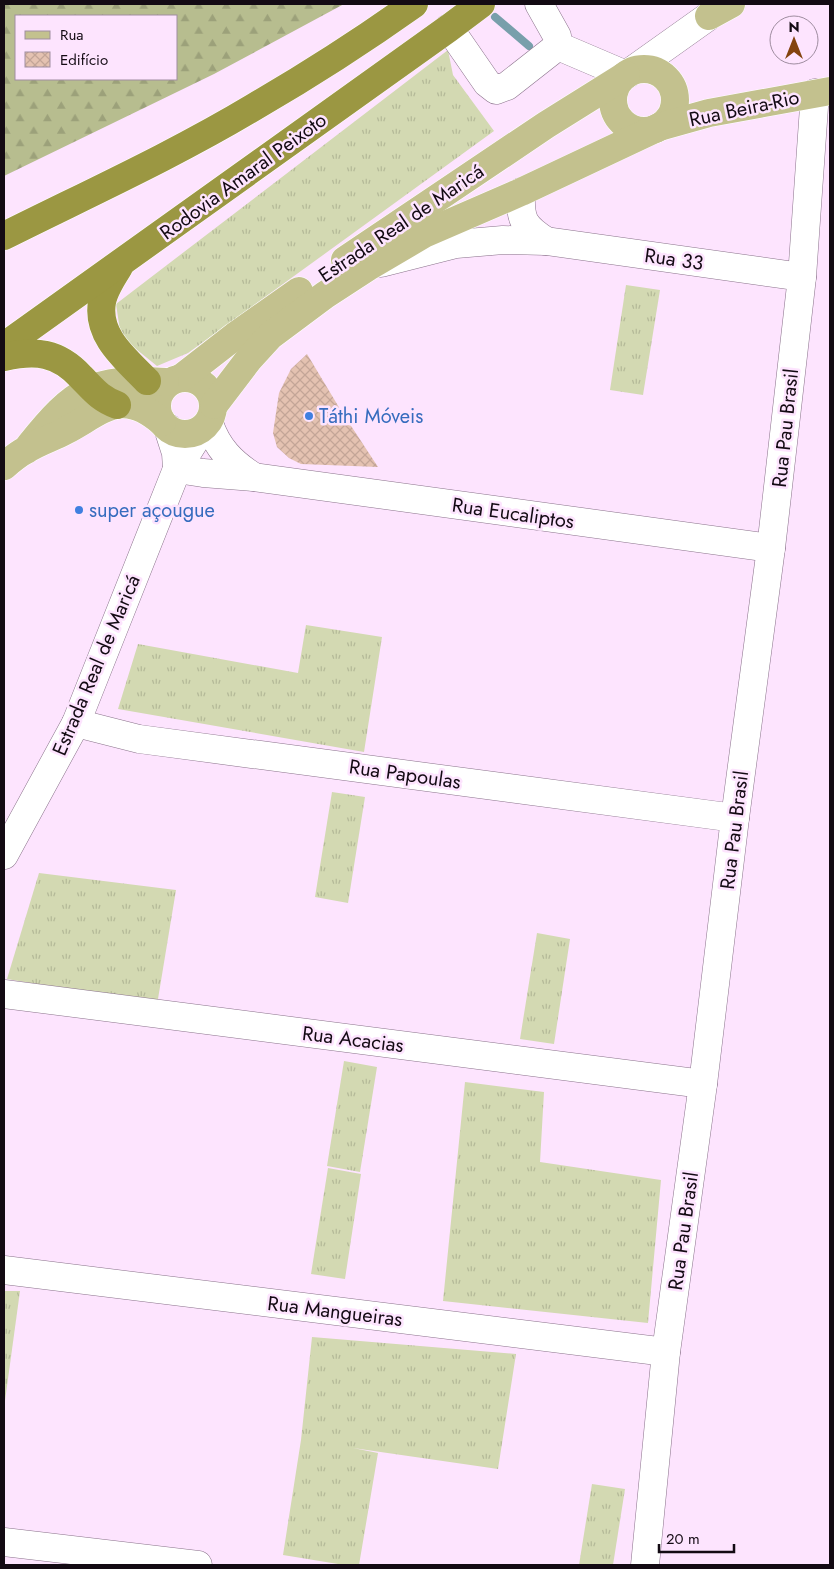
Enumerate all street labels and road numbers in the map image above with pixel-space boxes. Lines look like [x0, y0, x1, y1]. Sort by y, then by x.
street label: Rua Beira-Rio [686, 83, 802, 134]
street label: Rodovia Amaral Peixoto [154, 106, 333, 247]
street label: Estrada Real de Maricá [313, 157, 490, 290]
street label: Rua 33 [643, 241, 705, 278]
street label: Rua Pau Brasil [765, 367, 806, 489]
street label: Rua Eucaliptos [450, 491, 576, 536]
street label: Estrada Real de Maricá [45, 570, 148, 760]
street label: Rua Papoulas [347, 752, 463, 797]
street label: Rua Pau Brasil [713, 769, 756, 891]
street label: Rua Acacias [300, 1019, 405, 1060]
street label: Rua Pau Brasil [661, 1170, 706, 1292]
street label: Rua Mangueiras [266, 1289, 404, 1334]

